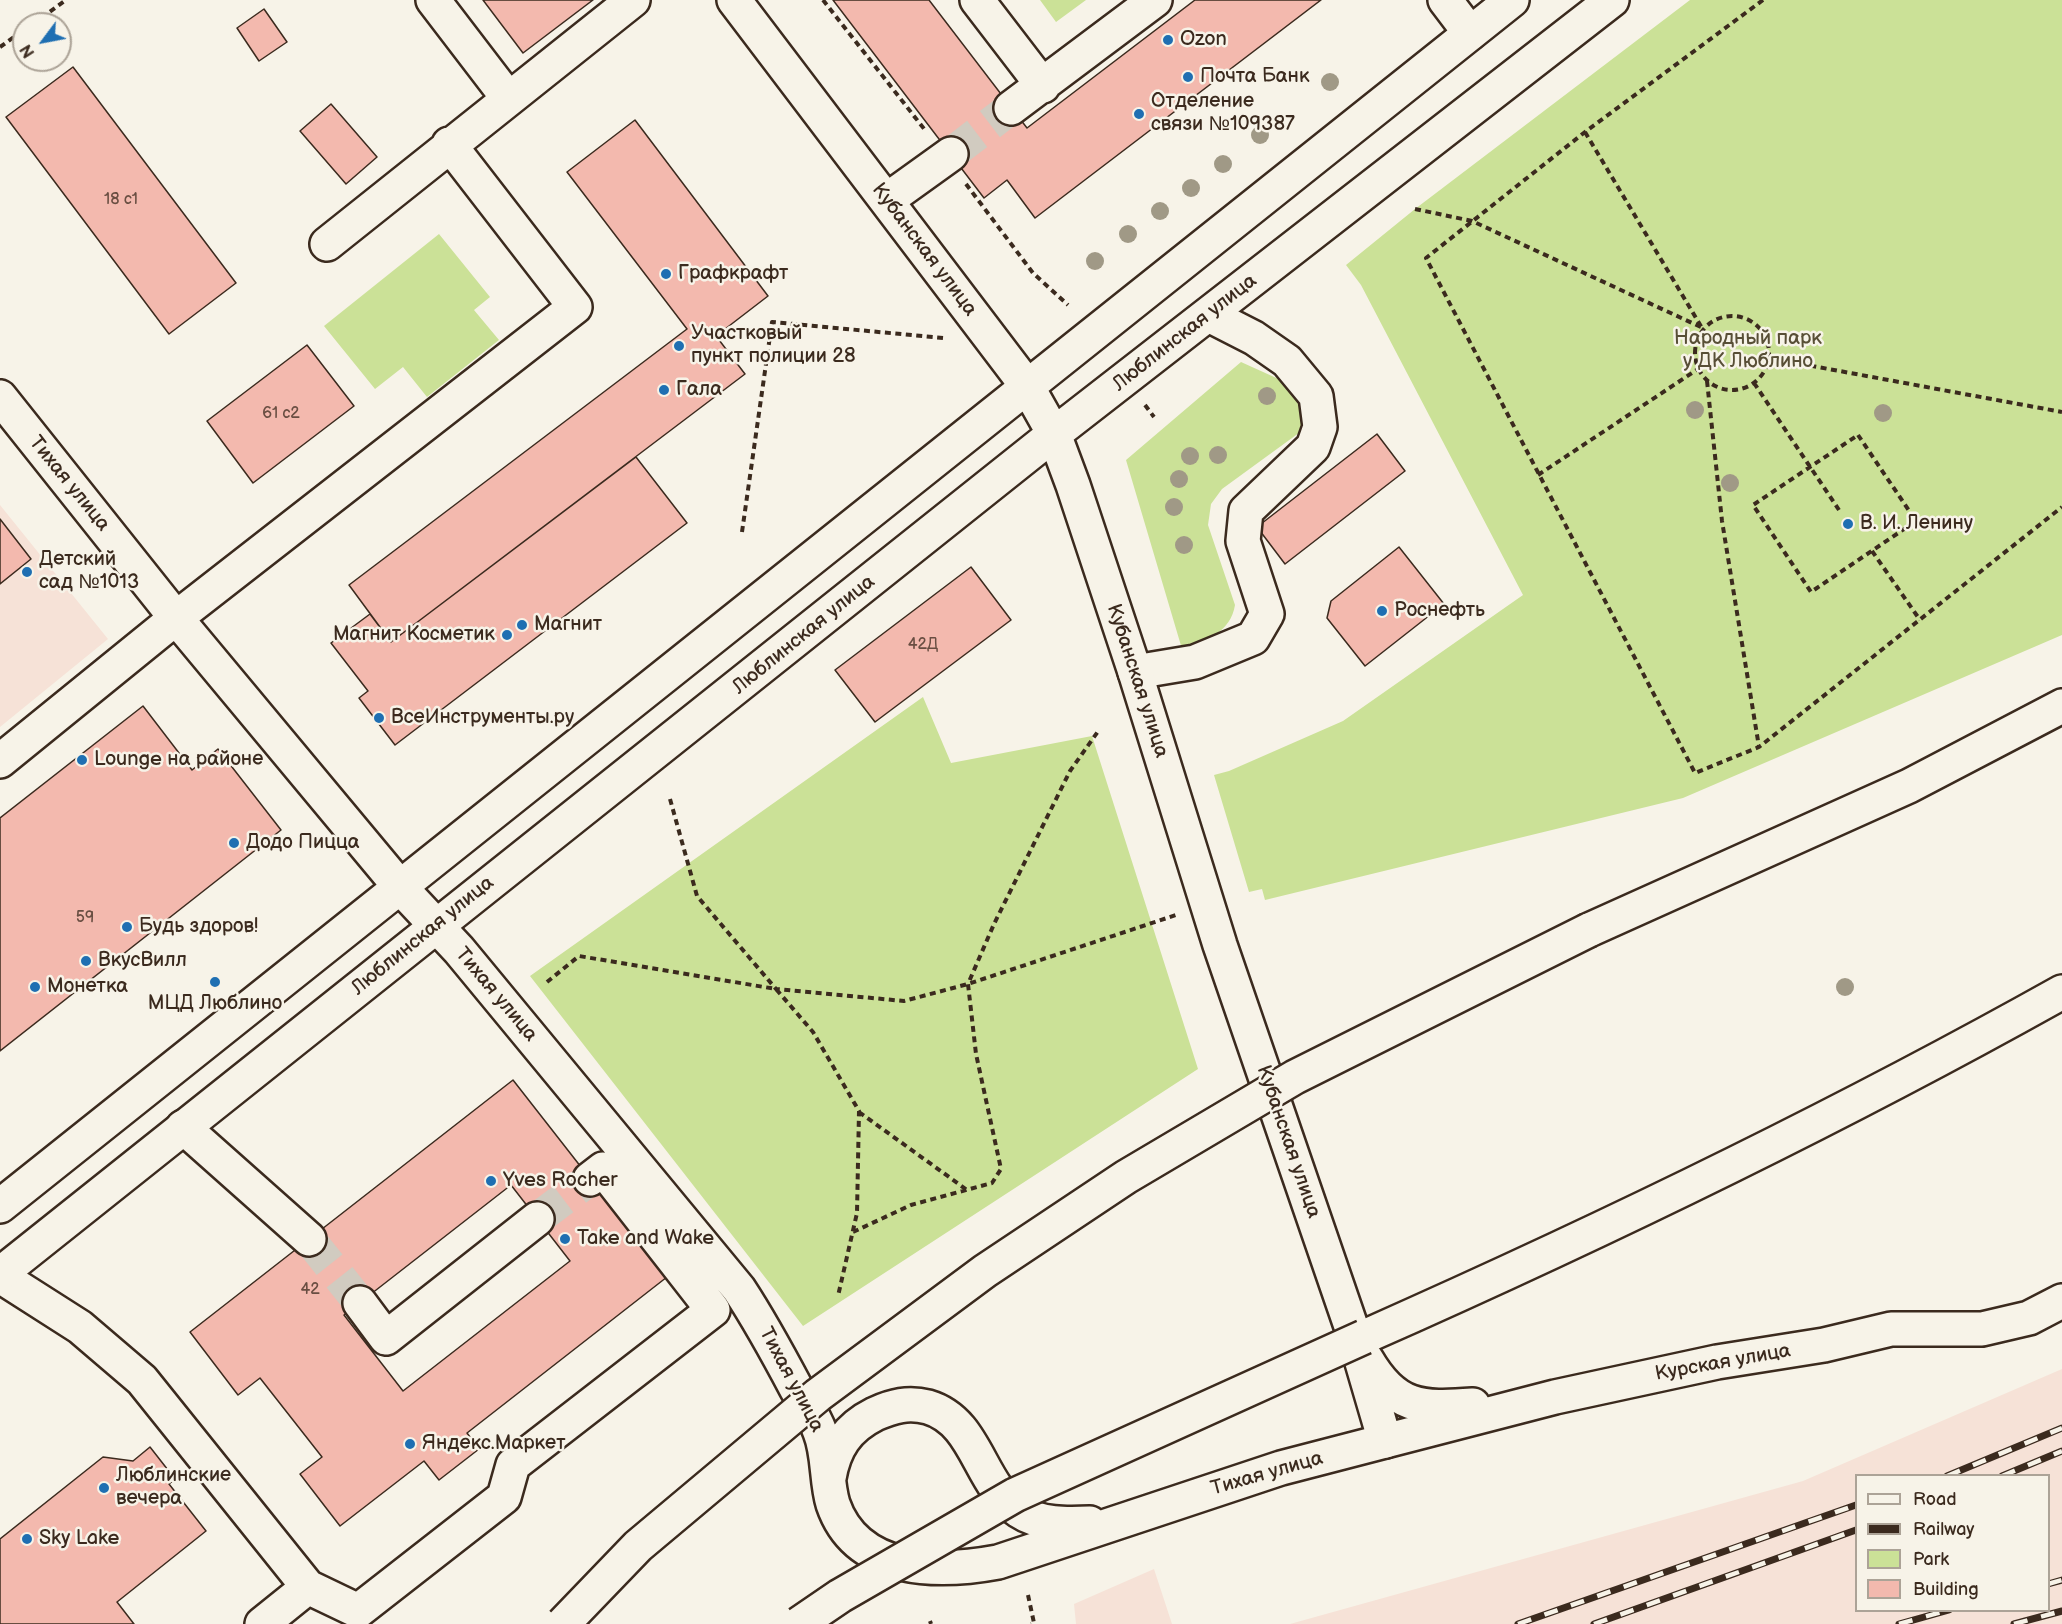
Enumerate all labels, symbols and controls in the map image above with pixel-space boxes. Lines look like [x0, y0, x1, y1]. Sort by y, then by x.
north arrow [12, 12, 72, 72]
place label: Ozon [1180, 28, 1227, 52]
marker: Ozon [1161, 33, 1175, 47]
text: N [17, 41, 39, 61]
place label: Почта Банк [1200, 65, 1310, 89]
marker: Почта Банк [1181, 70, 1195, 84]
place label: Отделение связи №109387 [1151, 90, 1295, 137]
marker: Отделение связи №109387 [1132, 107, 1146, 121]
street label: Кубанская улица [866, 179, 982, 321]
house number: 18 с1 [104, 190, 138, 210]
place label: Графкрафт [678, 262, 788, 286]
marker: Графкрафт [659, 267, 673, 281]
street label: Люблинская улица [1108, 269, 1262, 397]
place label: Участковый пункт полиции 28 [691, 322, 856, 369]
park label: Народный парк у ДК Люблино [1674, 327, 1822, 374]
marker: Участковый пункт полиции 28 [672, 339, 686, 353]
place label: Гала [676, 378, 722, 402]
marker: Гала [657, 383, 671, 397]
house number: 61 с2 [262, 404, 300, 424]
street label: Тихая улица [23, 432, 115, 536]
place label: В. И. Ленину [1860, 512, 1973, 536]
marker: В. И. Ленину [1841, 517, 1855, 531]
place label: Детский сад №1013 [39, 548, 139, 595]
marker: Детский сад №1013 [20, 565, 34, 579]
street label: Люблинская улица [728, 570, 880, 700]
place label: Роснефть [1394, 599, 1485, 623]
street label: Кубанская улица [1101, 601, 1173, 761]
marker: Роснефть [1375, 604, 1389, 618]
place label: Магнит [534, 613, 602, 637]
marker: Магнит [515, 618, 529, 632]
place label: Магнит Косметик [333, 623, 495, 647]
marker: Магнит Косметик [500, 628, 514, 642]
house number: 42Д [908, 635, 938, 655]
place label: ВсеИнструменты.ру [391, 706, 574, 730]
marker: ВсеИнструменты.ру [372, 711, 386, 725]
place label: Lounge на районе [94, 748, 263, 772]
marker: Lounge на районе [75, 753, 89, 767]
place label: Додо Пицца [246, 831, 360, 855]
marker: Додо Пицца [227, 836, 241, 850]
street label: Люблинская улица [347, 871, 499, 1001]
house number: 59 [76, 908, 94, 928]
place label: Будь здоров! [139, 915, 258, 939]
marker: Будь здоров! [120, 920, 134, 934]
street label: Тихая улица [450, 943, 542, 1047]
place label: ВкусВилл [98, 949, 187, 973]
marker: ВкусВилл [79, 954, 93, 968]
place label: Монетка [47, 975, 128, 999]
marker: МЦД Люблино [208, 975, 222, 989]
marker: Монетка [28, 980, 42, 994]
place label: МЦД Люблино [148, 992, 282, 1016]
street label: Кубанская улица [1251, 1062, 1325, 1222]
place label: Yves Rocher [503, 1169, 618, 1193]
marker: Yves Rocher [484, 1174, 498, 1188]
place label: Take and Wake [577, 1227, 714, 1251]
marker: Take and Wake [558, 1232, 572, 1246]
house number: 42 [300, 1280, 320, 1300]
street label: Тихая улица [753, 1323, 829, 1437]
street label: Курская улица [1653, 1339, 1793, 1387]
place label: Яндекс.Маркет [422, 1432, 566, 1456]
marker: Яндекс.Маркет [403, 1437, 417, 1451]
street label: Тихая улица [1208, 1447, 1326, 1501]
place label: Люблинские вечера [116, 1464, 231, 1511]
legend [1855, 1474, 2050, 1612]
marker: Люблинские вечера [97, 1481, 111, 1495]
text: Road [1913, 1489, 1957, 1510]
text: Railway [1913, 1519, 1975, 1540]
place label: Sky Lake [39, 1527, 119, 1551]
marker: Sky Lake [20, 1532, 34, 1546]
text: Park [1913, 1549, 1949, 1570]
text: Building [1913, 1579, 1979, 1600]

